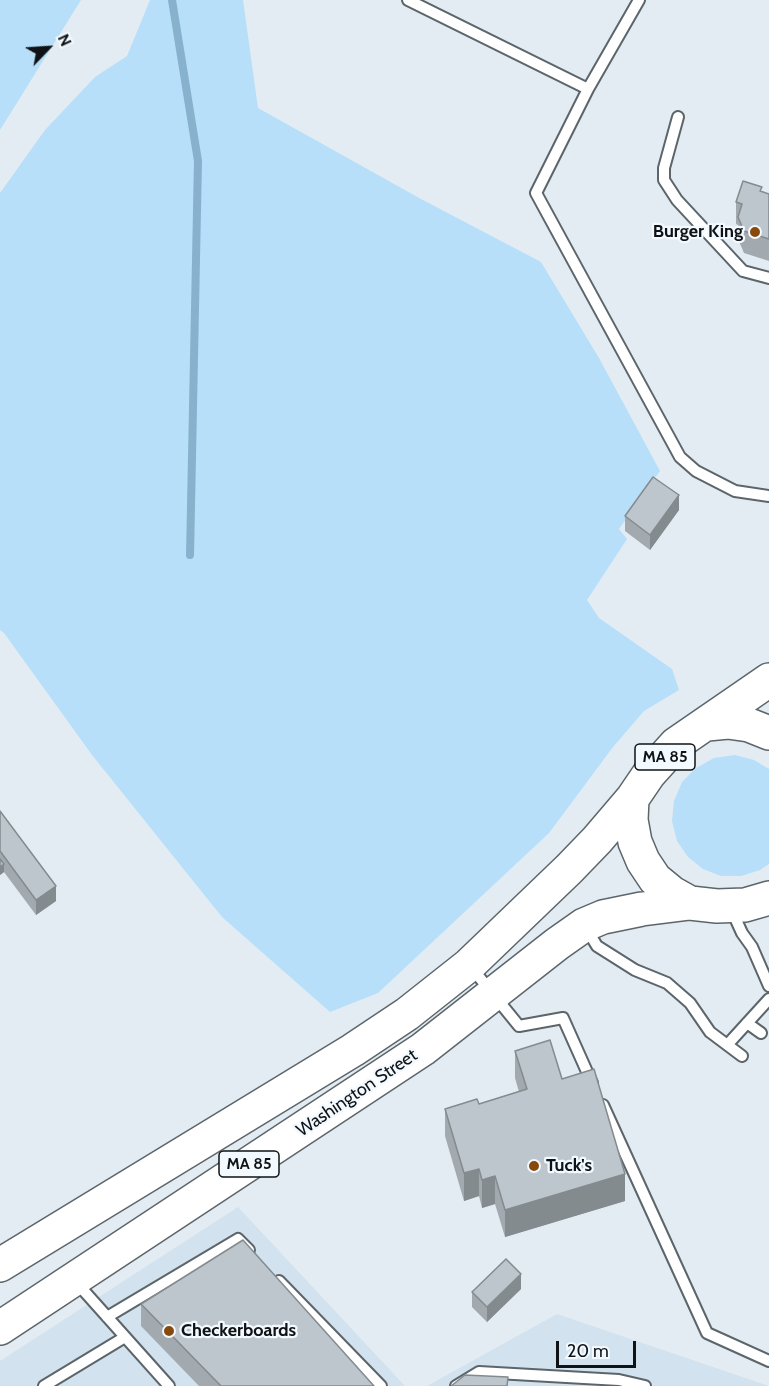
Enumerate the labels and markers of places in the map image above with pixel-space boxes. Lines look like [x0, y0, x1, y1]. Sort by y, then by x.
place label: Burger King [653, 221, 743, 243]
marker: Burger King [748, 225, 762, 239]
place label: Tuck's [546, 1155, 592, 1177]
marker: Tuck's [527, 1159, 541, 1173]
place label: Checkerboards [181, 1320, 296, 1342]
marker: Checkerboards [162, 1324, 176, 1338]

